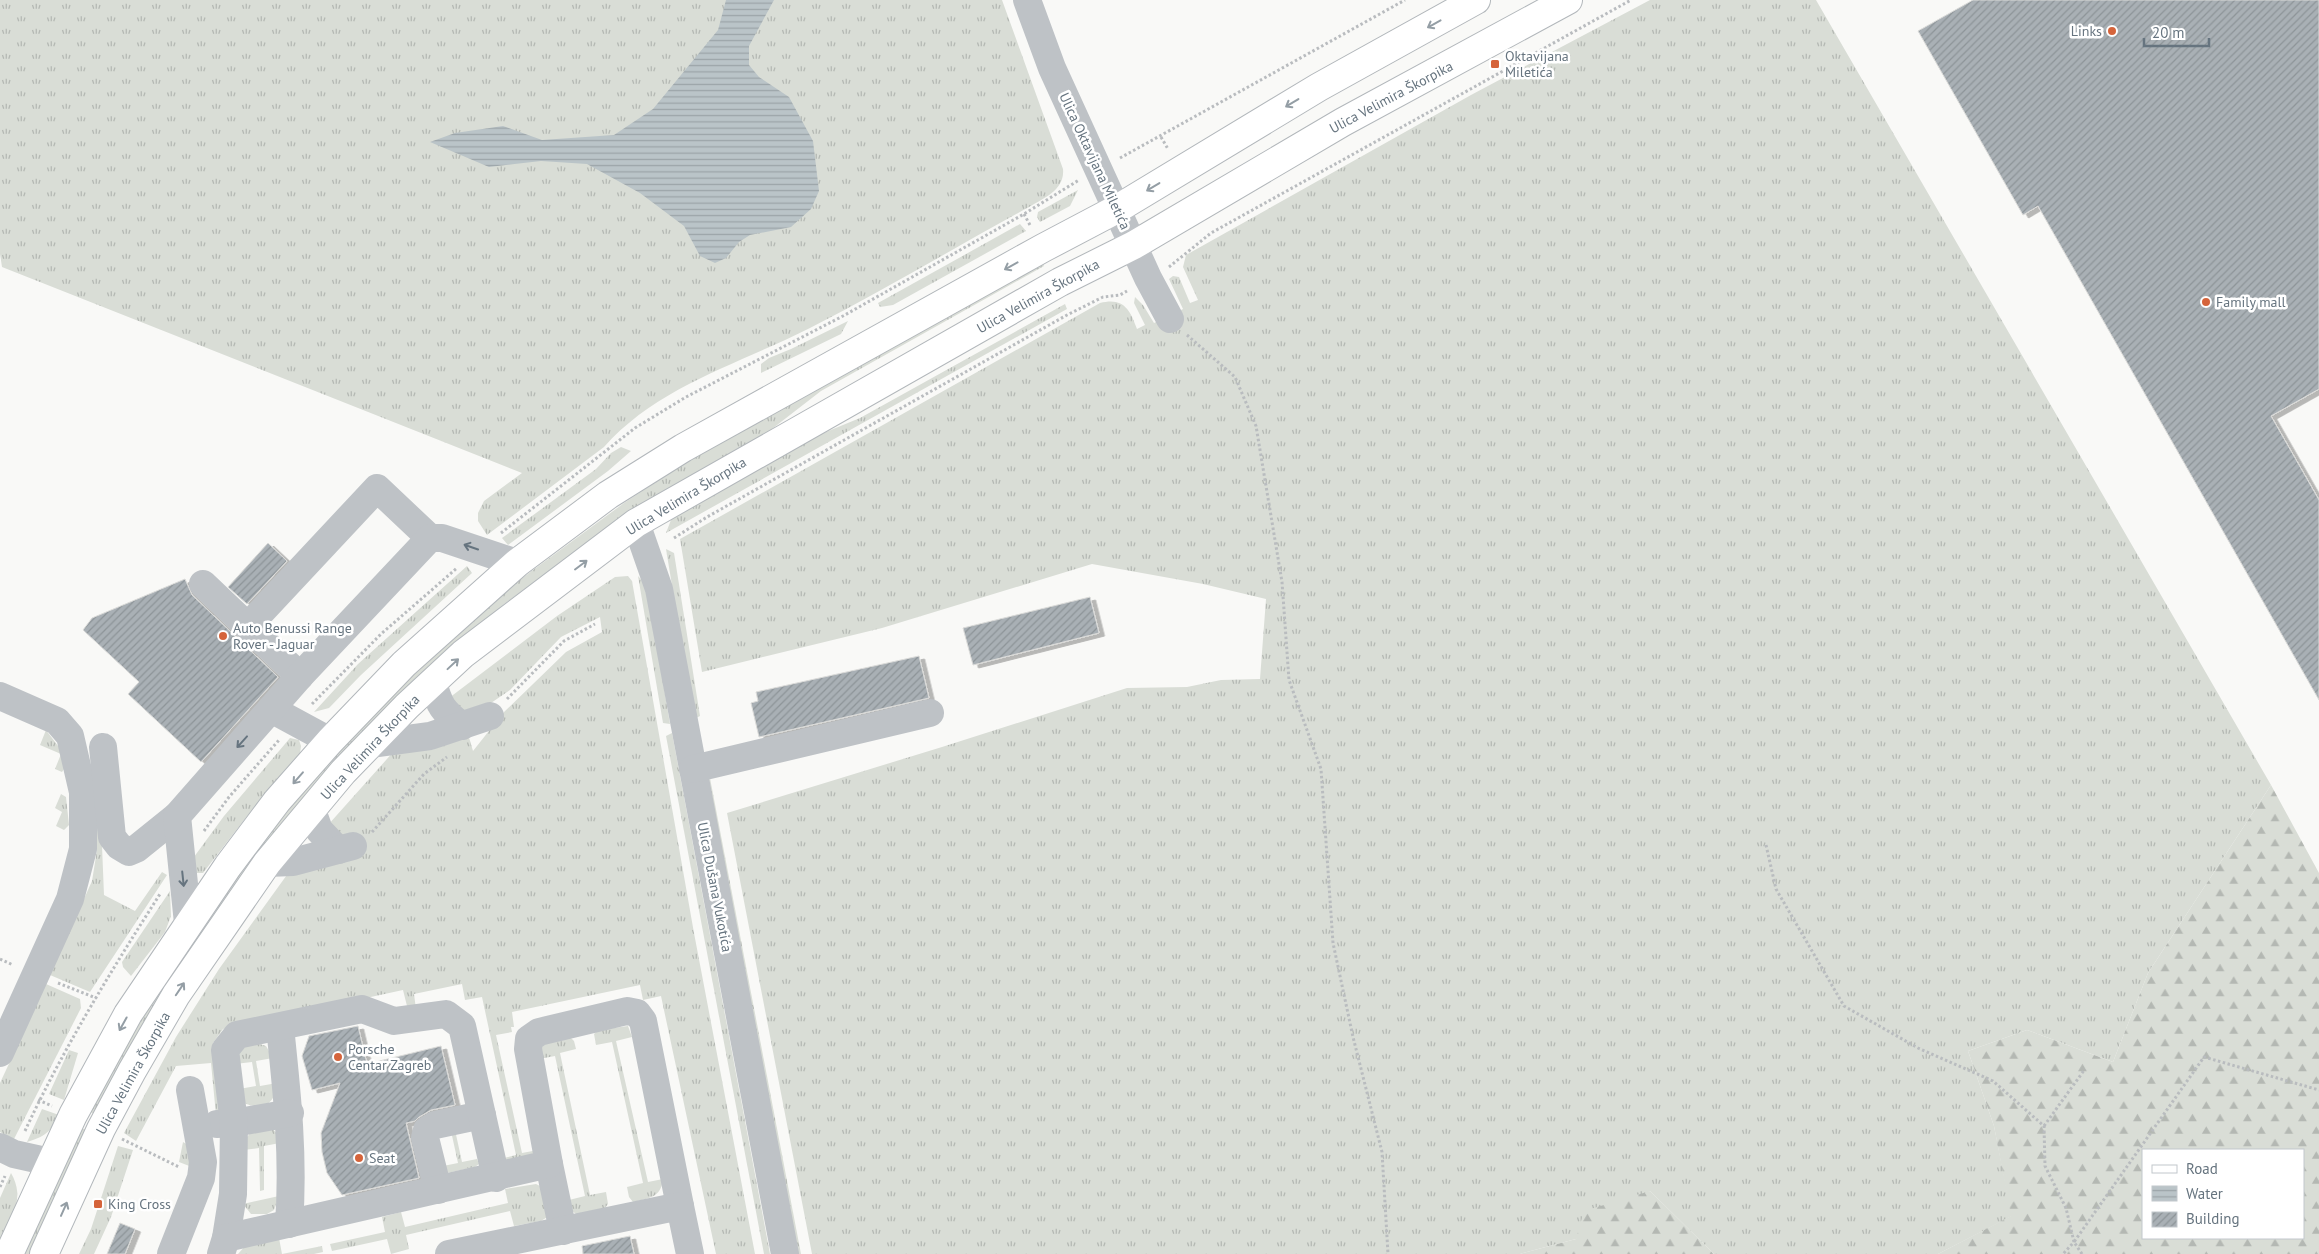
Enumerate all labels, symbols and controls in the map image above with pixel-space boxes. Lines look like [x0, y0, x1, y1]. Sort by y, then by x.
scale bar [2144, 15, 2209, 47]
one-way arrow [1427, 19, 1441, 29]
place label: Links [2071, 22, 2102, 40]
text: 20 m [2152, 23, 2185, 42]
marker: Links [2106, 25, 2118, 37]
place label: Oktavijana Miletića [1505, 47, 1569, 81]
street label: Ulica Velimira Škorpika [1326, 57, 1456, 137]
marker: Oktavijana Miletića [1489, 58, 1501, 70]
street label: Ulica Oktavijana Miletića [1055, 90, 1135, 232]
one-way arrow [1286, 99, 1300, 109]
one-way arrow [1146, 183, 1160, 193]
street label: Ulica Velimira Škorpika [974, 255, 1102, 337]
one-way arrow [1004, 261, 1018, 271]
place label: Family mall [2216, 293, 2286, 311]
marker: Family mall [2200, 296, 2212, 308]
street label: Ulica Velimira Škorpika [622, 453, 750, 539]
one-way arrow [463, 542, 479, 551]
one-way arrow [574, 560, 588, 570]
place label: Auto Benussi Range Rover - Jaguar [233, 619, 352, 653]
marker: Auto Benussi Range Rover - Jaguar [217, 630, 229, 642]
one-way arrow [446, 658, 459, 670]
street label: Ulica Velimira Škorpika [317, 691, 423, 803]
one-way arrow [237, 735, 248, 748]
one-way arrow [292, 771, 304, 784]
street label: Ulica Dušana Vukotića [694, 820, 736, 954]
one-way arrow [178, 871, 188, 887]
one-way arrow [175, 982, 185, 996]
street label: Ulica Velimira Škorpika [92, 1009, 174, 1137]
one-way arrow [117, 1016, 127, 1030]
place label: Porsche Centar Zagreb [348, 1040, 431, 1074]
marker: Porsche Centar Zagreb [332, 1051, 344, 1063]
place label: Seat [369, 1149, 395, 1167]
legend [2142, 1149, 2304, 1239]
marker: Seat [353, 1152, 365, 1164]
text: Road [2186, 1159, 2218, 1178]
text: Water [2186, 1184, 2223, 1203]
place label: King Cross [108, 1195, 171, 1213]
marker: King Cross [92, 1198, 104, 1210]
one-way arrow [59, 1202, 69, 1217]
text: Building [2186, 1209, 2240, 1228]

